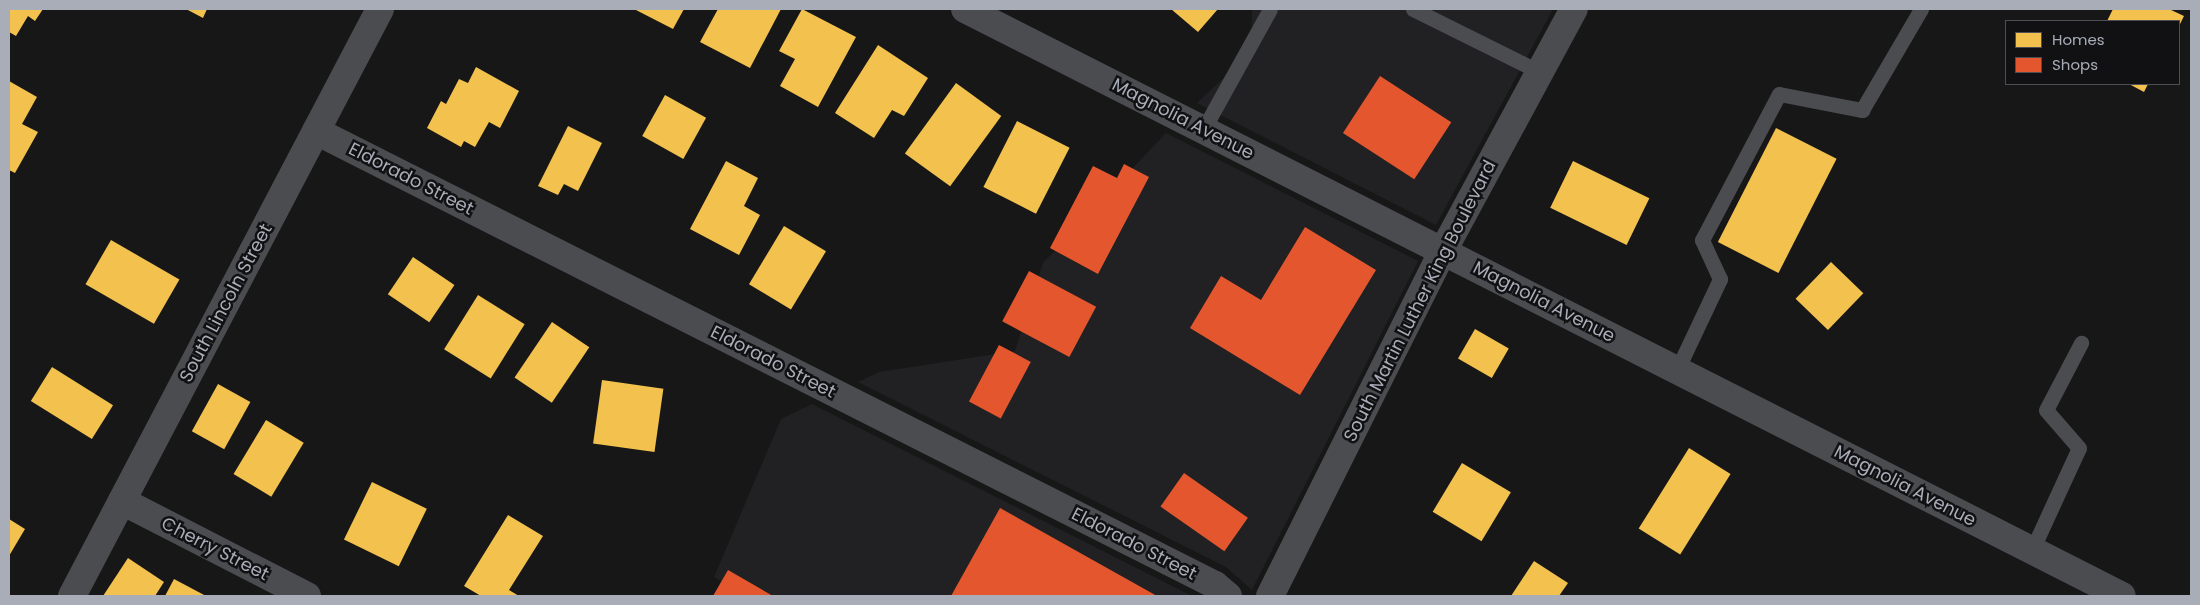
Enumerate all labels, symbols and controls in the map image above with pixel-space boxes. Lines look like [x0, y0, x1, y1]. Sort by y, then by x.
legend [2005, 20, 2180, 85]
text: Homes [2052, 29, 2105, 50]
text: Shops [2052, 54, 2098, 75]
street label: Magnolia Avenue [1108, 74, 1258, 164]
street label: Eldorado Street [345, 138, 477, 220]
street label: South Martin Luther King Boulevard [1339, 157, 1501, 445]
street label: South Lincoln Street [175, 220, 277, 386]
street label: Magnolia Avenue [1469, 257, 1619, 347]
street label: Eldorado Street [707, 321, 839, 403]
street label: Magnolia Avenue [1830, 441, 1980, 531]
street label: Eldorado Street [1068, 503, 1200, 585]
street label: Cherry Street [158, 513, 272, 585]

